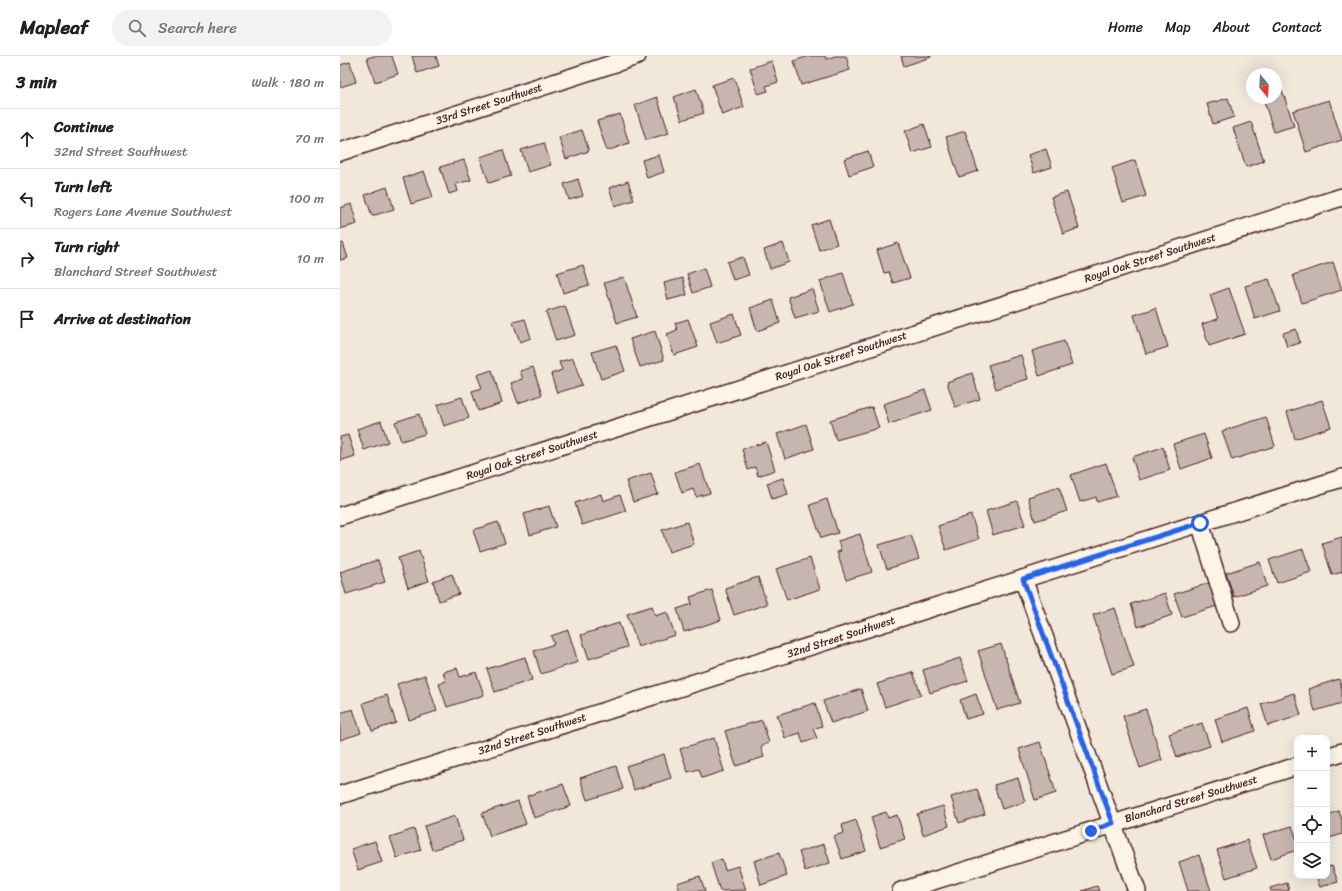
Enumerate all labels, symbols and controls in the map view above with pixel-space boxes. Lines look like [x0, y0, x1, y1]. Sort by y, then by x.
search box [112, 10, 392, 46]
text: Mapleaf [20, 11, 88, 44]
text: Search here [158, 15, 237, 41]
text: Home [1108, 15, 1143, 40]
text: Map [1165, 15, 1191, 40]
text: About [1213, 15, 1250, 40]
text: Contact [1272, 15, 1322, 40]
icon: search [126, 17, 148, 39]
text: 3 min [16, 67, 57, 97]
north arrow [1246, 68, 1282, 104]
text: Walk · 180 m [252, 71, 324, 94]
street label: 33rd Street Southwest [433, 78, 545, 130]
text: Continue [54, 114, 114, 140]
text: 70 m [295, 127, 324, 150]
icon: ahead [16, 128, 38, 150]
text: 32nd Street Southwest [54, 140, 187, 163]
text: Turn left [54, 174, 112, 200]
text: 100 m [289, 187, 324, 210]
icon: left [16, 188, 38, 210]
text: Rogers Lane Avenue Southwest [54, 200, 232, 223]
street label: Royal Oak Street Southwest [1082, 228, 1219, 288]
text: Turn right [54, 234, 119, 260]
text: 10 m [297, 247, 324, 270]
icon: right [16, 248, 38, 270]
text: Blanchard Street Southwest [54, 260, 217, 283]
text: Arrive at destination [54, 306, 191, 332]
icon: arrive [16, 308, 38, 330]
street label: Royal Oak Street Southwest [773, 326, 910, 386]
street label: Royal Oak Street Southwest [464, 425, 601, 485]
route start [1191, 514, 1209, 532]
street label: 32nd Street Southwest [784, 610, 898, 663]
street label: 32nd Street Southwest [475, 707, 589, 760]
map controls [1294, 735, 1330, 879]
button: + [1294, 735, 1330, 771]
street label: Blanchard Street Southwest [1122, 770, 1260, 828]
button: − [1294, 771, 1330, 807]
button: locate [1294, 807, 1330, 843]
route end [1082, 822, 1100, 840]
button: layers [1294, 843, 1330, 879]

